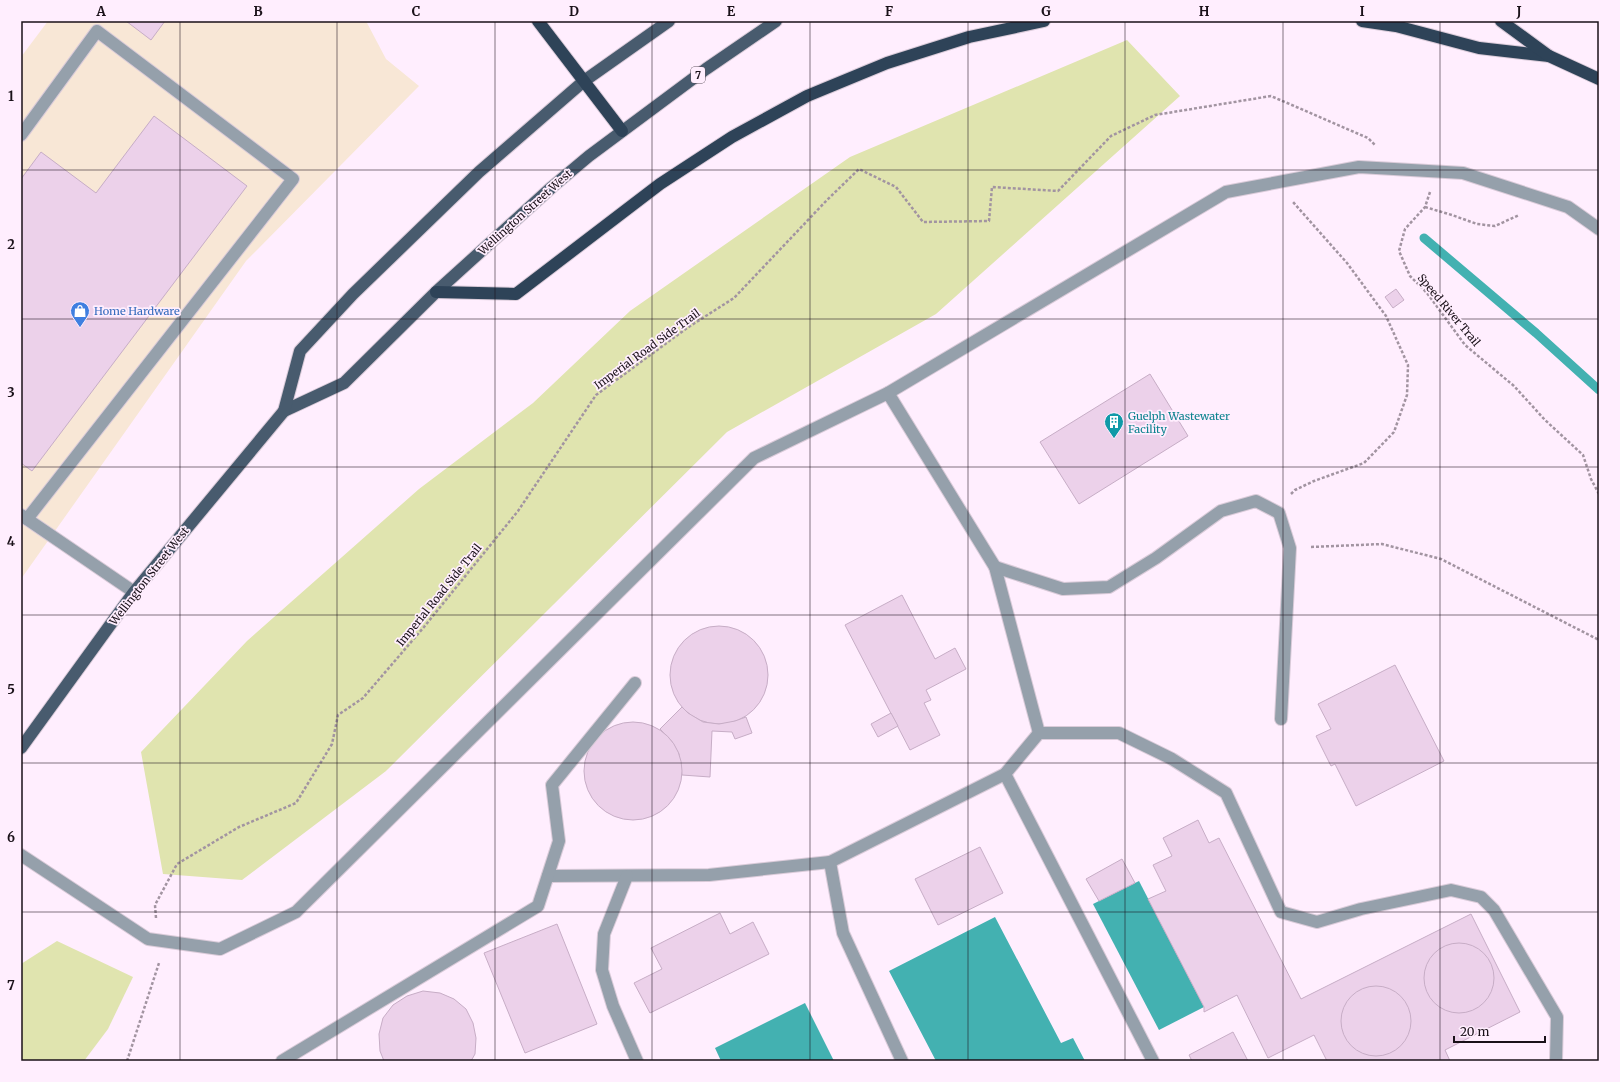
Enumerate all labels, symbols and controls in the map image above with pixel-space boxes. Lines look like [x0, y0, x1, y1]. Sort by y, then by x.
text: A [95, 3, 106, 20]
text: B [253, 3, 263, 20]
text: C [412, 3, 421, 20]
text: D [569, 3, 579, 20]
text: E [727, 3, 736, 20]
text: F [885, 3, 893, 20]
text: G [1041, 3, 1051, 20]
text: H [1199, 3, 1210, 20]
text: I [1359, 3, 1365, 20]
text: J [1515, 3, 1522, 20]
road number: 7 [691, 67, 705, 83]
text: 1 [8, 88, 14, 105]
street label: Wellington Street West [475, 166, 575, 258]
text: 2 [7, 236, 15, 253]
street label: Speed River Trail [1415, 271, 1484, 350]
shop icon: Home Hardware [69, 300, 91, 328]
place label: Home Hardware [94, 304, 180, 318]
street label: Imperial Road Side Trail [591, 305, 703, 392]
text: 3 [7, 384, 15, 401]
place label: Guelph Wastewater Facility [1128, 409, 1230, 436]
building icon: Guelph Wastewater Facility [1103, 411, 1125, 439]
street label: Wellington Street West [106, 523, 192, 629]
text: 4 [7, 533, 16, 550]
street label: Imperial Road Side Trail [393, 541, 485, 649]
text: 5 [7, 681, 15, 698]
text: 6 [7, 829, 15, 846]
text: 7 [7, 977, 15, 994]
scale bar [1454, 1018, 1545, 1044]
text: 20 m [1460, 1024, 1489, 1039]

